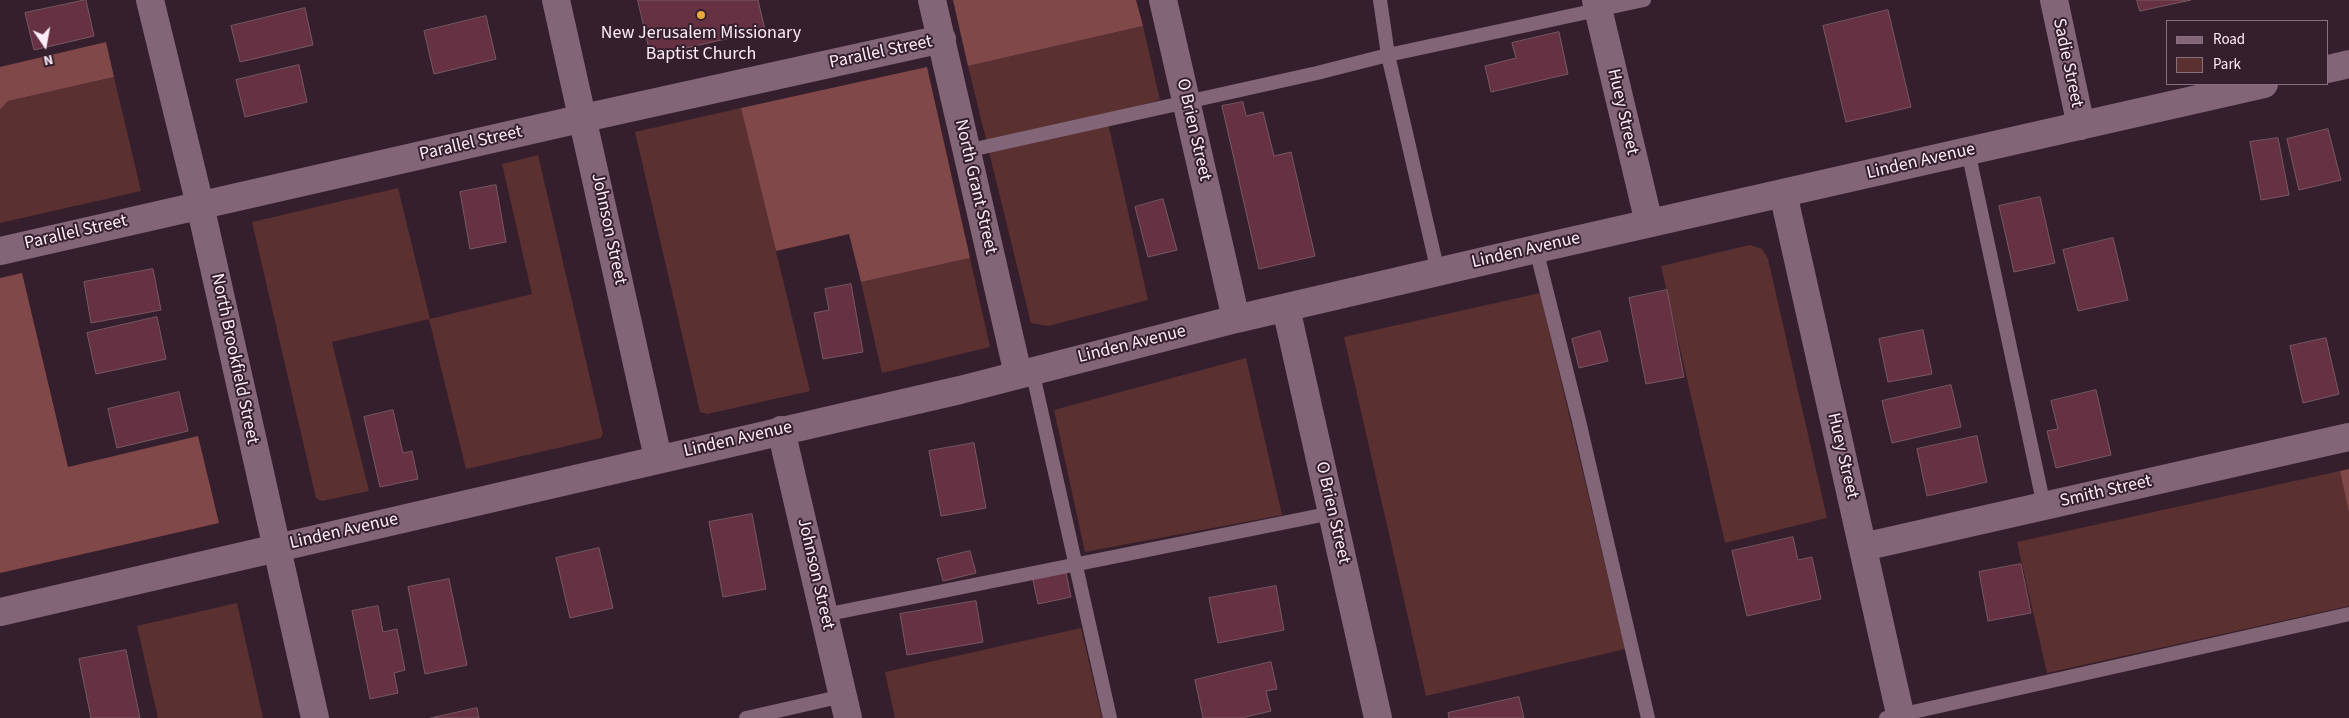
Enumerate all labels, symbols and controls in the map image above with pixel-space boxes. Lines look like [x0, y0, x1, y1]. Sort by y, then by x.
marker: New Jerusalem Missionary Baptist Church [695, 9, 707, 21]
street label: Sadie Street [2047, 16, 2087, 110]
north arrow [20, 20, 70, 70]
legend [2166, 20, 2329, 85]
place label: New Jerusalem Missionary Baptist Church [601, 23, 801, 66]
text: Road [2213, 29, 2245, 50]
street label: Parallel Street [828, 32, 934, 74]
text: N [41, 49, 55, 70]
text: Park [2213, 54, 2241, 75]
street label: Huey Street [1602, 67, 1642, 157]
street label: O Brien Street [1171, 77, 1215, 183]
street label: North Grant Street [949, 117, 1001, 257]
street label: Parallel Street [418, 122, 524, 166]
street label: Linden Avenue [1865, 139, 1977, 185]
street label: Johnson Street [586, 171, 630, 287]
street label: Parallel Street [23, 211, 129, 255]
street label: Linden Avenue [1470, 228, 1582, 274]
street label: North Brookfield Street [205, 272, 263, 446]
street label: Linden Avenue [1076, 321, 1188, 369]
street label: Huey Street [1822, 411, 1862, 501]
street label: Linden Avenue [682, 417, 794, 463]
street label: O Brien Street [1310, 460, 1354, 566]
street label: Smith Street [2058, 471, 2154, 513]
street label: Linden Avenue [288, 509, 400, 555]
street label: Johnson Street [792, 516, 838, 632]

